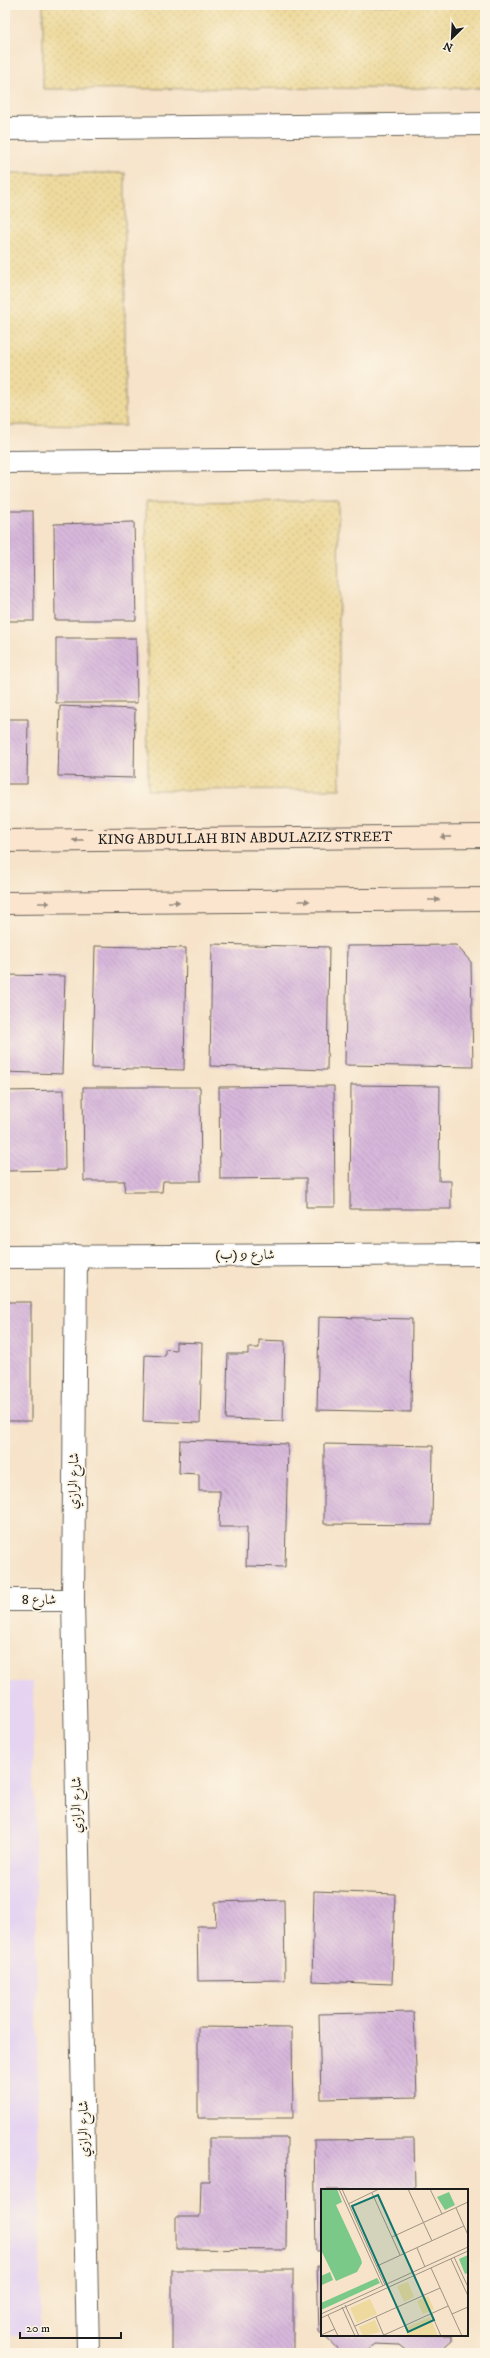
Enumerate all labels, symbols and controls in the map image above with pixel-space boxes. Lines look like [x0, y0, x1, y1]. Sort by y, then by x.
north arrow [432, 18, 472, 58]
text: N [441, 38, 455, 54]
street label: KING ABDULLAH BIN ABDULAZIZ STREET [98, 828, 393, 849]
one-way arrow [439, 834, 452, 840]
one-way arrow [71, 837, 84, 843]
one-way arrow [428, 897, 441, 903]
one-way arrow [298, 898, 311, 904]
one-way arrow [38, 899, 50, 906]
one-way arrow [168, 899, 181, 905]
street label: شارع 9 (ب) [215, 1246, 275, 1266]
street label: شارع الرازي [65, 1452, 85, 1510]
street label: شارع 8 [22, 1591, 56, 1611]
street label: شارع الرازي [68, 1776, 88, 1834]
street label: شارع الرازي [75, 2100, 95, 2158]
inset map [321, 2189, 468, 2336]
scale bar [20, 2314, 121, 2340]
text: 20 m [26, 2321, 50, 2336]

